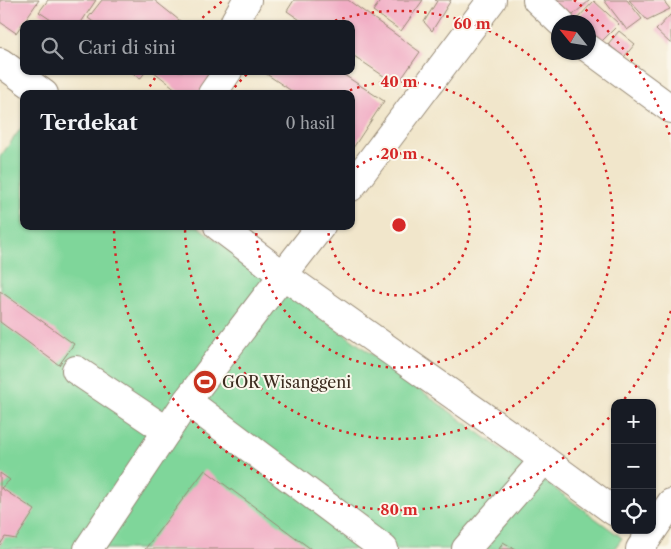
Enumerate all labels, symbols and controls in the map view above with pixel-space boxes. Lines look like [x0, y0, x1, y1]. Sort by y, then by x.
text: 60 m [453, 14, 491, 33]
north arrow [551, 15, 596, 60]
search box [20, 20, 355, 75]
icon: search [38, 34, 66, 62]
text: Cari di sini [78, 36, 176, 59]
text: 40 m [380, 72, 418, 91]
text: Terdekat [40, 110, 138, 135]
text: 0 hasil [286, 113, 335, 133]
text: 20 m [380, 144, 418, 163]
centre of rings [390, 216, 408, 234]
sports icon: GOR Wisanggeni [192, 369, 218, 395]
place label: GOR Wisanggeni [222, 372, 351, 392]
map controls [611, 399, 656, 534]
button: + [611, 399, 656, 444]
button: − [611, 444, 656, 489]
button: locate [611, 489, 656, 534]
text: 80 m [380, 500, 418, 519]

